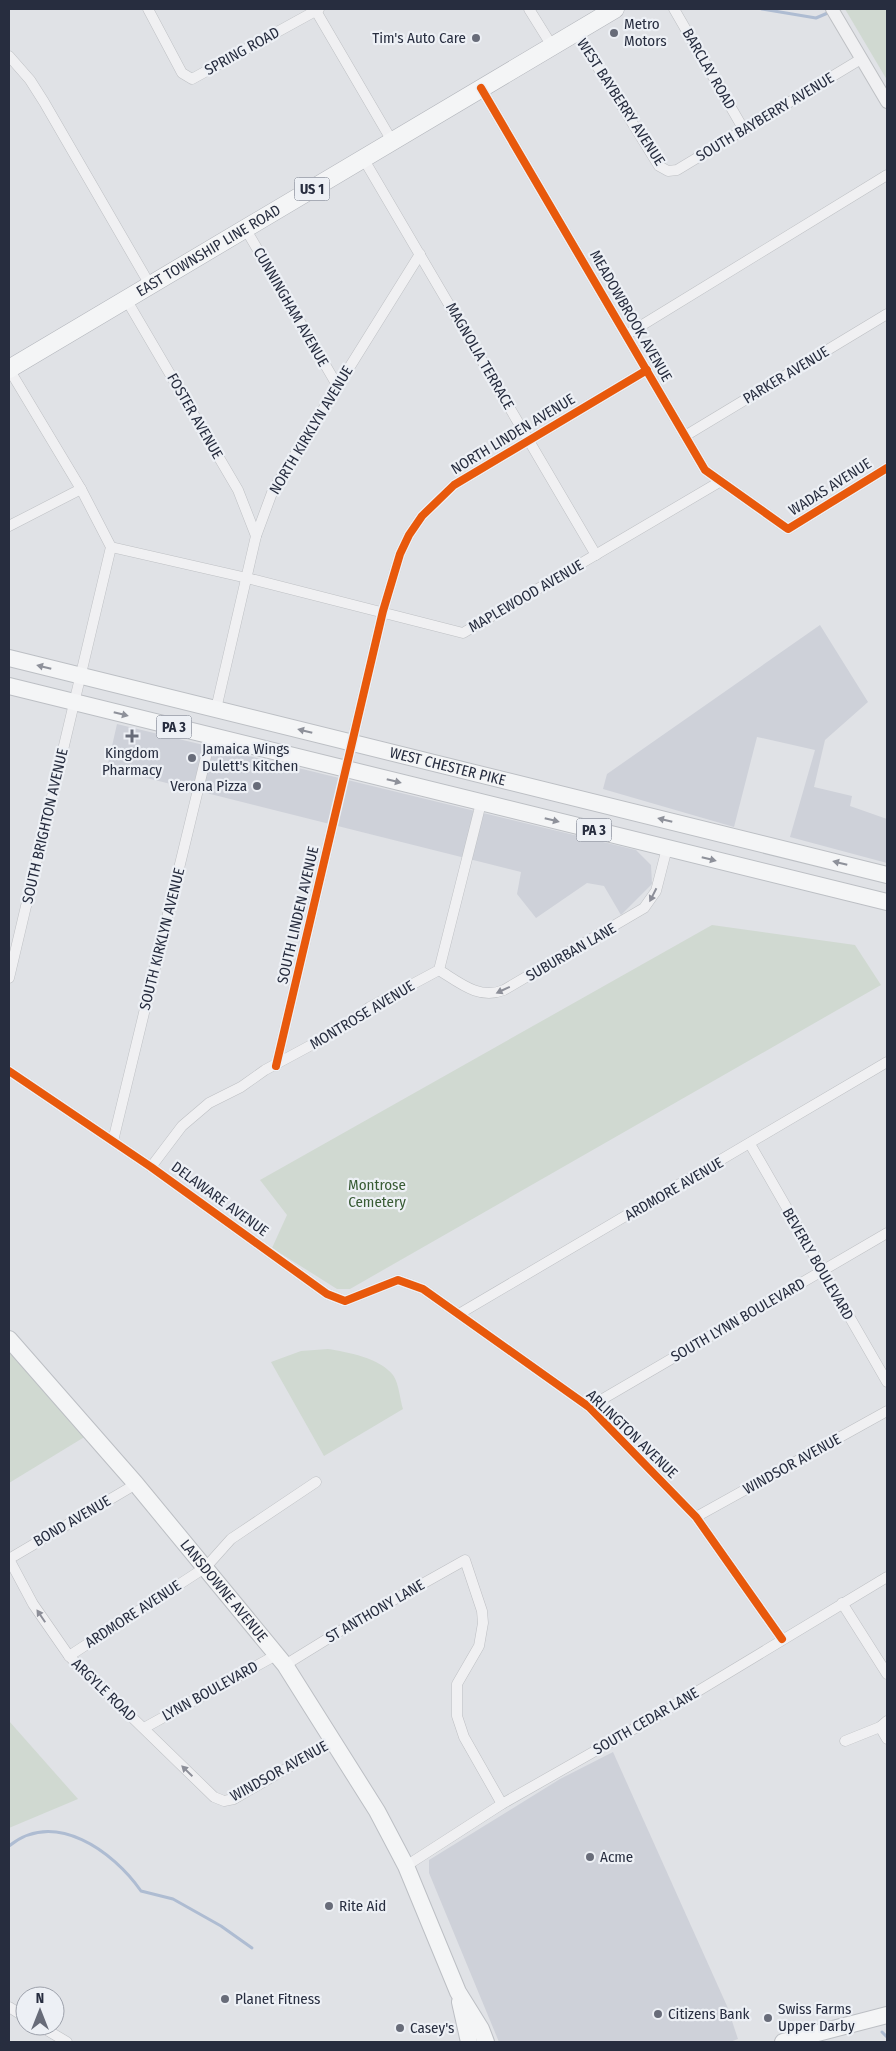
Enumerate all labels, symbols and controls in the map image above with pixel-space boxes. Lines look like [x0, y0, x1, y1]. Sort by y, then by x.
place label: Metro Motors [624, 15, 667, 50]
street label: SPRING ROAD [202, 23, 282, 79]
street label: BARCLAY ROAD [679, 25, 739, 113]
marker: Metro Motors [608, 27, 620, 39]
place label: Tim's Auto Care [372, 29, 466, 47]
marker: Tim's Auto Care [470, 32, 482, 44]
street label: WEST BAYBERRY AVENUE [573, 35, 669, 169]
street label: SOUTH BAYBERRY AVENUE [693, 69, 837, 165]
road number: US 1 [294, 178, 330, 200]
street label: EAST TOWNSHIP LINE ROAD [133, 201, 284, 300]
street label: CUNNINGHAM AVENUE [250, 244, 332, 370]
street label: MEADOWBROOK AVENUE [586, 247, 676, 385]
street label: MAGNOLIA TERRACE [442, 299, 518, 413]
street label: PARKER AVENUE [740, 342, 832, 408]
street label: NORTH KIRKLYN AVENUE [266, 363, 356, 497]
street label: FOSTER AVENUE [163, 370, 227, 462]
street label: NORTH LINDEN AVENUE [448, 390, 578, 478]
street label: WADAS AVENUE [785, 454, 875, 520]
street label: MAPLEWOOD AVENUE [465, 556, 587, 636]
one-way arrow [37, 663, 52, 671]
one-way arrow [114, 710, 129, 718]
road number: PA 3 [156, 716, 192, 739]
one-way arrow [297, 727, 312, 735]
marker: Kingdom Pharmacy [126, 730, 138, 742]
place label: Jamaica Wings Dulett's Kitchen [202, 740, 298, 775]
street label: WEST CHESTER PIKE [388, 743, 508, 789]
place label: Kingdom Pharmacy [102, 744, 162, 779]
street label: SOUTH BRIGHTON AVENUE [18, 746, 72, 906]
marker: Jamaica Wings Dulett's Kitchen [186, 752, 198, 764]
place label: Verona Pizza [170, 777, 247, 795]
one-way arrow [386, 777, 401, 785]
marker: Verona Pizza [251, 780, 263, 792]
one-way arrow [544, 816, 559, 824]
one-way arrow [658, 816, 673, 824]
road number: PA 3 [576, 818, 612, 842]
street label: SOUTH LINDEN AVENUE [273, 844, 323, 986]
one-way arrow [702, 855, 717, 863]
one-way arrow [832, 859, 847, 867]
street label: SOUTH KIRKLYN AVENUE [136, 866, 188, 1012]
one-way arrow [649, 887, 657, 902]
street label: SUBURBAN LANE [523, 919, 619, 985]
street label: MONTROSE AVENUE [306, 977, 418, 1053]
one-way arrow [495, 986, 510, 995]
street label: ARDMORE AVENUE [622, 1154, 726, 1224]
street label: DELAWARE AVENUE [168, 1158, 272, 1240]
park label: Montrose Cemetery [348, 1176, 406, 1211]
street label: BEVERLY BOULEVARD [779, 1205, 857, 1323]
street label: SOUTH LYNN BOULEVARD [668, 1274, 808, 1366]
street label: ARLINGTON AVENUE [583, 1386, 681, 1482]
street label: WINDSOR AVENUE [740, 1430, 844, 1498]
street label: BOND AVENUE [30, 1492, 114, 1550]
street label: LANSDOWNE AVENUE [176, 1536, 271, 1646]
street label: ARDMORE AVENUE [82, 1576, 184, 1652]
street label: ST ANTHONY LANE [323, 1576, 427, 1646]
one-way arrow [36, 1609, 46, 1623]
street label: ARGYLE ROAD [68, 1655, 140, 1725]
street label: LYNN BOULEVARD [159, 1657, 261, 1725]
street label: SOUTH CEDAR LANE [590, 1684, 702, 1758]
street label: WINDSOR AVENUE [227, 1737, 331, 1805]
one-way arrow [181, 1765, 193, 1777]
place label: Acme [600, 1848, 633, 1866]
marker: Acme [584, 1851, 596, 1863]
place label: Rite Aid [339, 1897, 386, 1915]
marker: Rite Aid [323, 1900, 335, 1912]
north arrow [15, 1986, 65, 2036]
text: N [36, 1990, 44, 2007]
place label: Planet Fitness [235, 1990, 320, 2008]
marker: Planet Fitness [219, 1993, 231, 2005]
place label: Swiss Farms Upper Darby [778, 2000, 855, 2035]
place label: Citizens Bank [668, 2005, 750, 2023]
marker: Citizens Bank [652, 2008, 664, 2020]
marker: Swiss Farms Upper Darby [762, 2012, 774, 2024]
place label: Casey's [410, 2019, 454, 2037]
marker: Casey's [394, 2022, 406, 2034]

